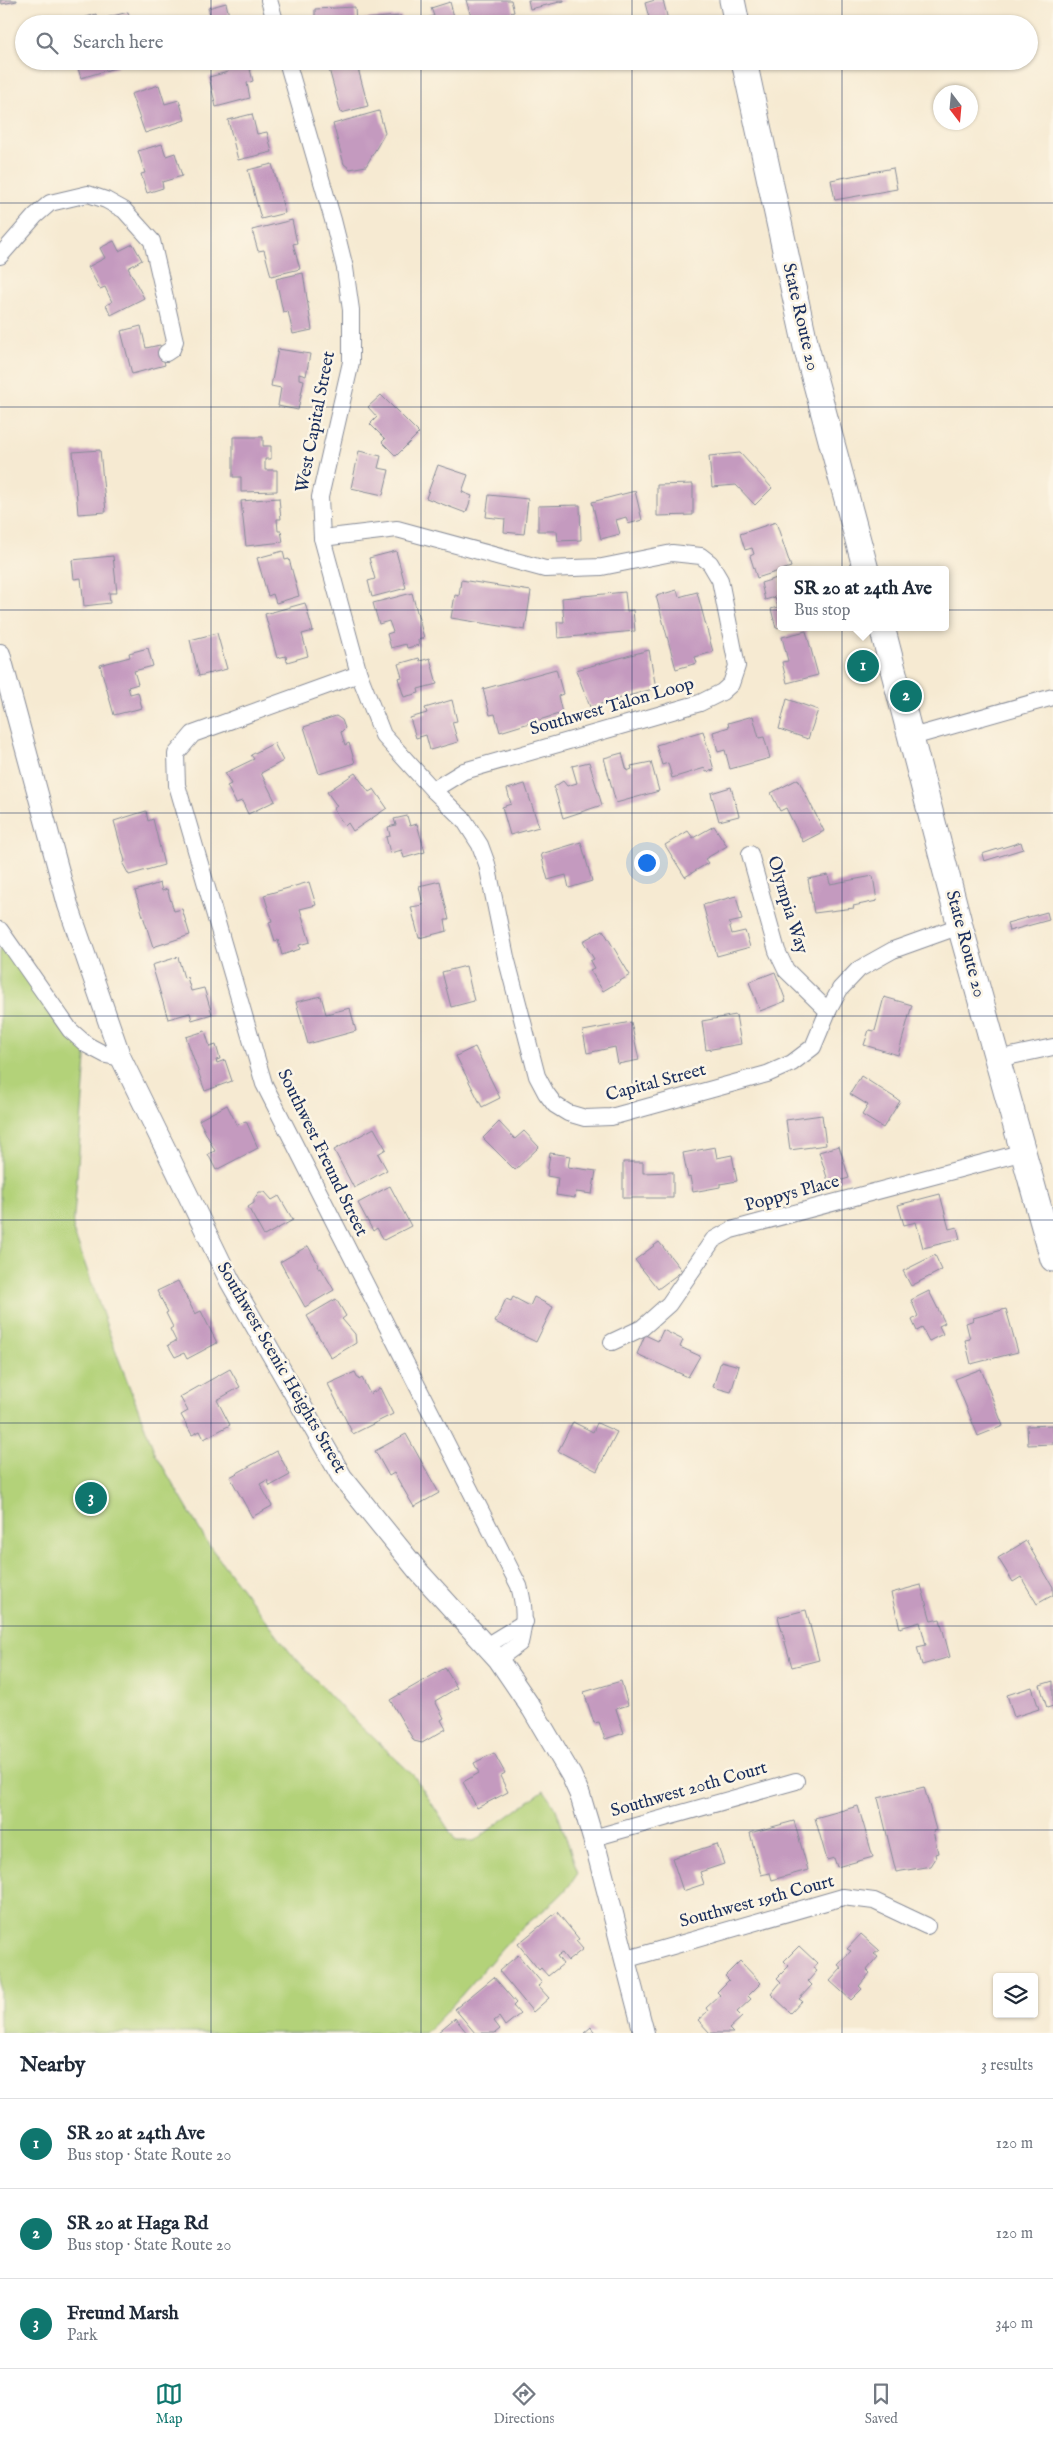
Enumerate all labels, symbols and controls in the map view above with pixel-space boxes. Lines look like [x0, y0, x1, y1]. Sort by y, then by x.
search box [15, 15, 1038, 70]
icon: search [33, 29, 61, 57]
text: Search here [73, 31, 164, 55]
north arrow [933, 85, 978, 130]
street label: State Route 20 [776, 261, 824, 373]
street label: West Capital Street [291, 349, 341, 495]
popup [777, 566, 949, 631]
text: SR 20 at 24th Ave [794, 577, 932, 601]
text: Bus stop [794, 601, 850, 621]
pin: 1 [847, 647, 879, 685]
street label: Southwest Talon Loop [527, 672, 697, 741]
pin: 2 [890, 677, 922, 715]
your location [634, 850, 660, 876]
street label: Olympia Way [761, 853, 813, 957]
street label: State Route 20 [940, 888, 990, 1000]
street label: Capital Street [603, 1059, 709, 1107]
street label: Southwest Freund Street [271, 1066, 373, 1240]
street label: Poppys Place [742, 1170, 842, 1218]
street label: Southwest Scenic Heights Street [211, 1258, 351, 1478]
pin: 3 [75, 1479, 107, 1517]
street label: Southwest 20th Court [608, 1757, 770, 1823]
street label: Southwest 19th Court [677, 1870, 837, 1934]
map controls [993, 1973, 1038, 2018]
button: layers [993, 1973, 1038, 2018]
text: Nearby [20, 2052, 85, 2079]
text: 3 results [981, 2056, 1033, 2076]
text: SR 20 at 24th Ave [67, 2122, 205, 2146]
text: 1 [33, 2134, 39, 2154]
text: 120 m [996, 2134, 1033, 2154]
text: Bus stop · State Route 20 [67, 2146, 231, 2166]
text: SR 20 at Haga Rd [67, 2212, 208, 2236]
text: 2 [32, 2224, 40, 2244]
text: 120 m [996, 2224, 1033, 2244]
text: Bus stop · State Route 20 [67, 2236, 231, 2256]
text: Freund Marsh [67, 2302, 179, 2326]
text: 3 [33, 2314, 39, 2334]
text: 340 m [995, 2314, 1033, 2334]
text: Park [67, 2326, 97, 2346]
tab: Map [155, 2380, 183, 2428]
tab: Directions [493, 2380, 554, 2428]
tab: Saved [865, 2380, 898, 2428]

